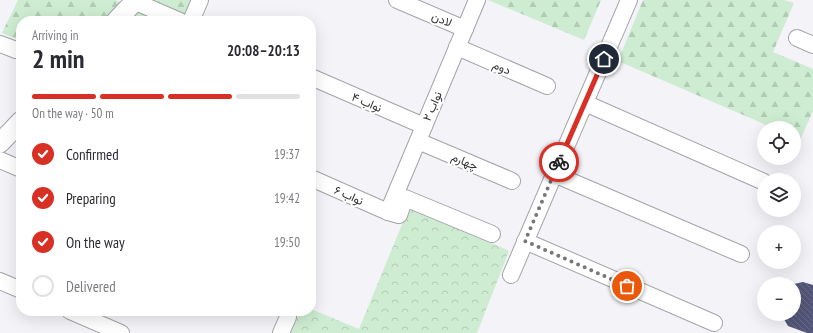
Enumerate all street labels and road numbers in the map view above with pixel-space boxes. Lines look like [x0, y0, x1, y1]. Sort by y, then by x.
street label: لادن [430, 8, 454, 30]
street label: دوم [490, 56, 514, 79]
street label: نواب ۴ [349, 89, 384, 116]
street label: نواب ۲ [419, 89, 446, 124]
street label: چهارم [449, 149, 481, 174]
street label: نواب ۶ [332, 182, 366, 209]

